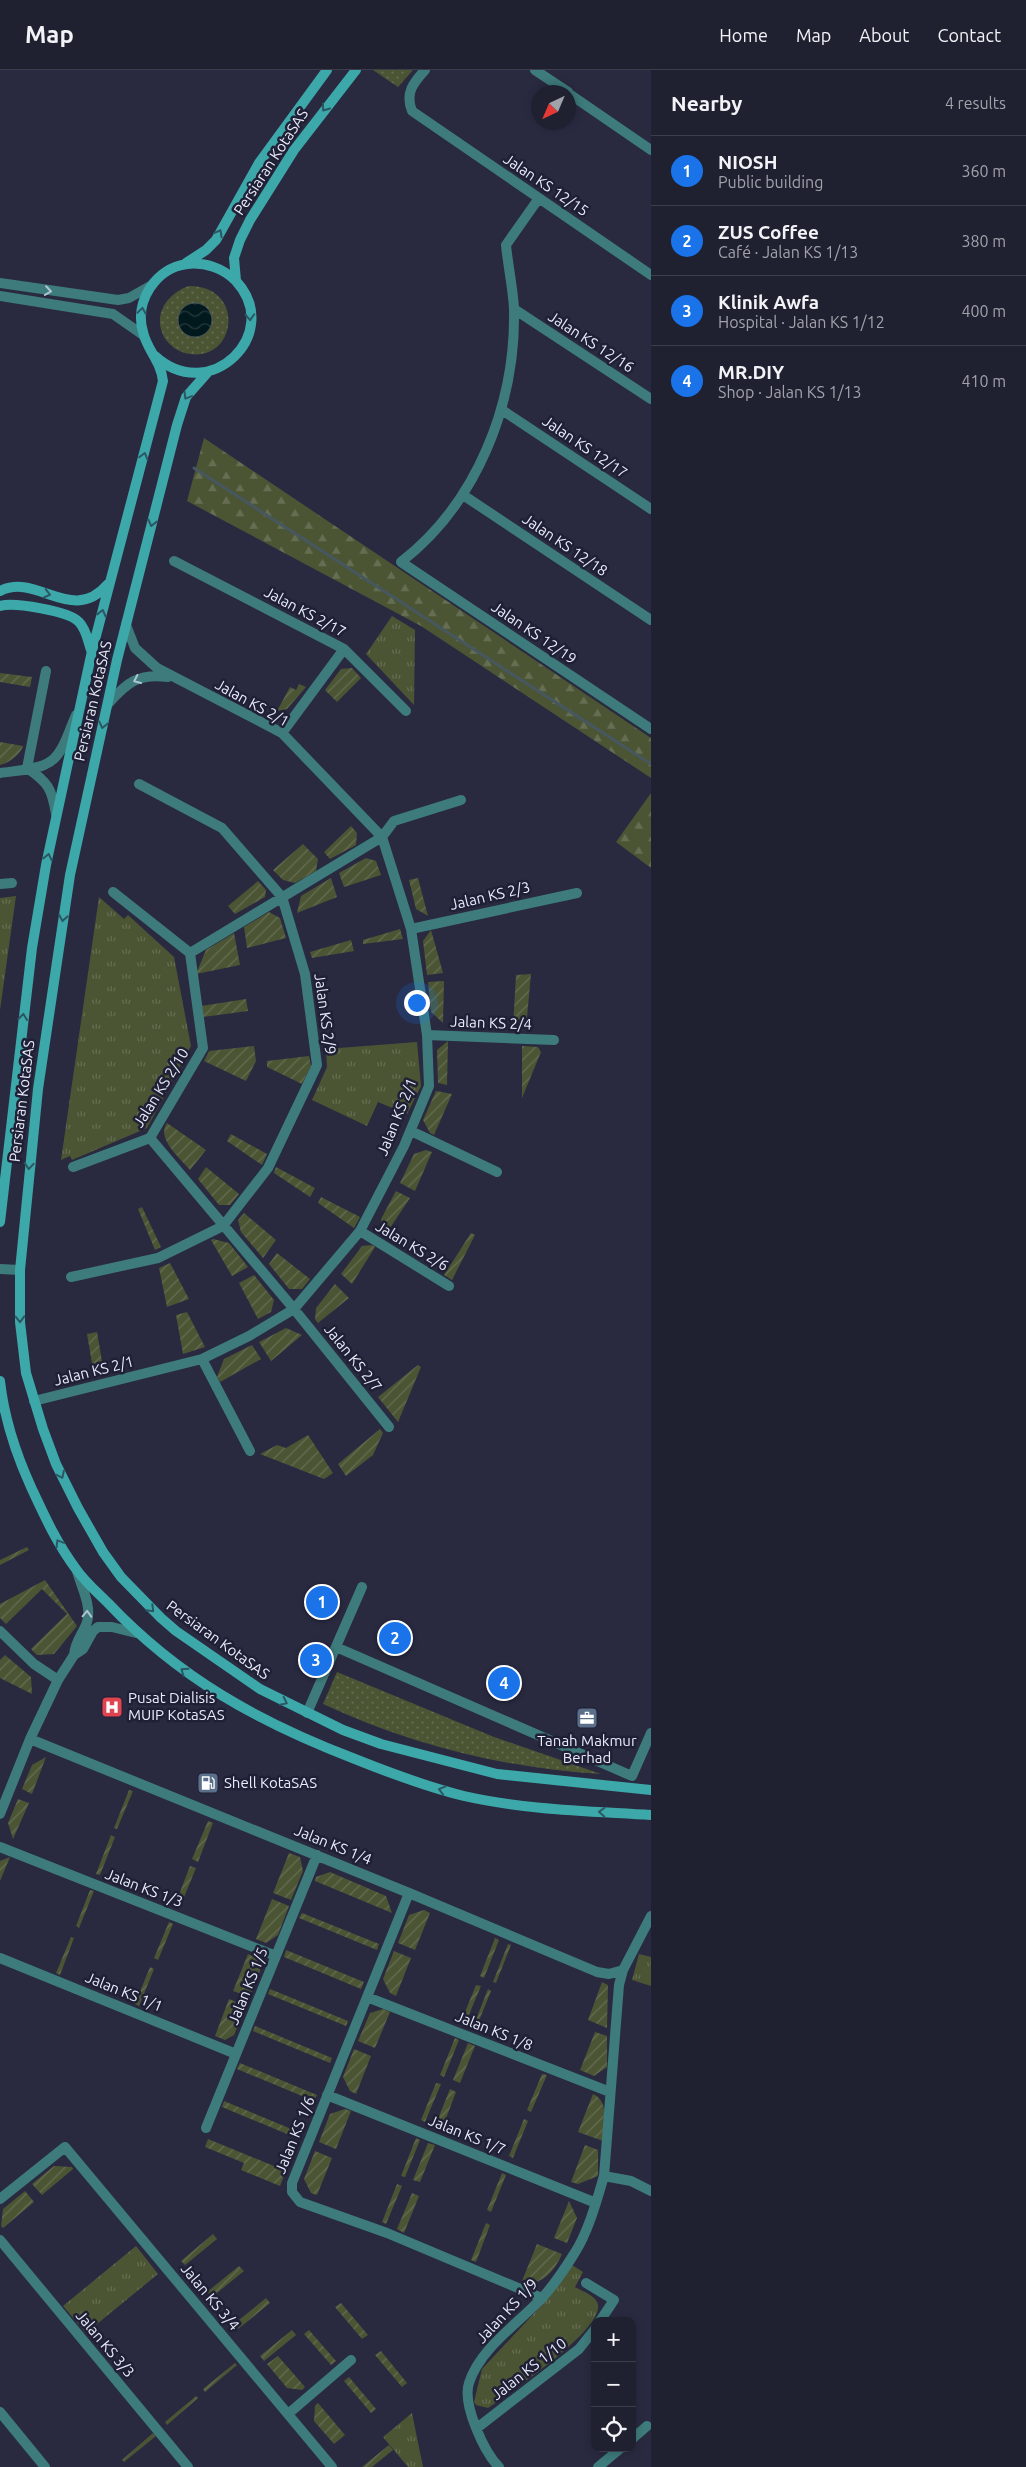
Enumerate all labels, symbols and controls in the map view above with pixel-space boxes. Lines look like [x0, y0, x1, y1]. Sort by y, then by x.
text: Map [25, 21, 74, 48]
text: Home [719, 25, 768, 45]
text: Map [796, 25, 831, 45]
text: About [859, 25, 909, 45]
text: Contact [937, 25, 1001, 45]
north arrow [531, 85, 576, 130]
text: Nearby [671, 91, 742, 115]
text: 4 results [945, 94, 1006, 112]
one-way arrow [322, 102, 331, 112]
street label: Persiaran KotaSAS [230, 105, 311, 218]
street label: Jalan KS 12/15 [501, 150, 592, 219]
text: NIOSH [718, 151, 777, 173]
text: 1 [682, 162, 692, 180]
text: 360 m [961, 162, 1006, 180]
text: Public building [718, 173, 823, 191]
text: ZUS Coffee [718, 221, 819, 243]
one-way arrow [213, 230, 223, 239]
text: 2 [682, 232, 692, 250]
text: 380 m [961, 232, 1006, 250]
text: Café · Jalan KS 1/13 [718, 243, 858, 261]
one-way arrow [44, 285, 53, 295]
text: Klinik Awfa [718, 291, 819, 313]
text: 3 [682, 302, 692, 320]
text: 400 m [961, 302, 1006, 320]
one-way arrow [136, 306, 147, 314]
street label: Jalan KS 12/16 [545, 308, 637, 376]
one-way arrow [244, 313, 255, 321]
text: Hospital · Jalan KS 1/12 [718, 313, 885, 331]
text: MR.DIY [718, 361, 784, 383]
text: 4 [682, 372, 692, 390]
text: 410 m [961, 372, 1006, 390]
text: Shop · Jalan KS 1/13 [718, 383, 862, 401]
one-way arrow [184, 390, 194, 399]
street label: Jalan KS 12/17 [540, 412, 631, 481]
one-way arrow [138, 452, 148, 460]
street label: Jalan KS 12/18 [520, 510, 611, 579]
one-way arrow [147, 518, 158, 527]
street label: Jalan KS 2/17 [261, 583, 349, 640]
one-way arrow [43, 588, 52, 599]
street label: Jalan KS 12/19 [489, 598, 580, 667]
one-way arrow [96, 609, 106, 617]
street label: Persiaran KotaSAS [70, 639, 115, 763]
one-way arrow [133, 674, 142, 684]
street label: Jalan KS 2/1 [212, 675, 292, 730]
one-way arrow [98, 721, 109, 729]
one-way arrow [42, 852, 53, 861]
street label: Jalan KS 2/3 [448, 878, 532, 913]
one-way arrow [58, 915, 69, 923]
street label: Jalan KS 2/9 [311, 972, 340, 1056]
your location [404, 990, 430, 1016]
one-way arrow [17, 1013, 28, 1021]
street label: Jalan KS 2/4 [450, 1013, 532, 1032]
street label: Persiaran KotaSAS [6, 1039, 37, 1163]
street label: Jalan KS 2/10 [129, 1045, 192, 1130]
street label: Jalan KS 2/1 [373, 1076, 420, 1158]
one-way arrow [24, 1162, 35, 1170]
street label: Jalan KS 2/6 [373, 1217, 452, 1274]
one-way arrow [15, 1315, 25, 1323]
street label: Jalan KS 2/7 [321, 1321, 386, 1395]
street label: Jalan KS 2/1 [52, 1352, 136, 1389]
one-way arrow [55, 1469, 65, 1478]
one-way arrow [55, 1540, 65, 1549]
pin: 1 [306, 1583, 338, 1621]
street label: Persiaran KotaSAS [164, 1597, 273, 1683]
one-way arrow [145, 1603, 154, 1612]
one-way arrow [82, 1609, 92, 1617]
pin: 2 [379, 1619, 411, 1657]
pin: 3 [300, 1641, 332, 1679]
pin: 4 [488, 1664, 520, 1702]
one-way arrow [181, 1668, 190, 1677]
place label: Pusat Dialisis MUIP KotaSAS [128, 1689, 225, 1723]
hospital icon: Pusat Dialisis MUIP KotaSAS [100, 1695, 124, 1719]
one-way arrow [279, 1695, 288, 1706]
office icon: Tanah Makmur Berhad [575, 1706, 599, 1730]
place label: Tanah Makmur Berhad [537, 1732, 637, 1766]
fuel station icon: Shell KotaSAS [196, 1771, 220, 1795]
place label: Shell KotaSAS [224, 1774, 317, 1791]
one-way arrow [438, 1785, 446, 1795]
one-way arrow [598, 1807, 606, 1818]
street label: Jalan KS 1/4 [292, 1821, 374, 1868]
street label: Jalan KS 1/3 [103, 1865, 185, 1910]
street label: Jalan KS 1/5 [224, 1945, 271, 2027]
street label: Jalan KS 1/1 [83, 1968, 165, 2015]
street label: Jalan KS 1/8 [453, 2007, 535, 2054]
street label: Jalan KS 1/6 [271, 2094, 318, 2176]
street label: Jalan KS 1/7 [426, 2111, 508, 2158]
street label: Jalan KS 3/4 [178, 2260, 243, 2333]
street label: Jalan KS 1/9 [473, 2275, 541, 2346]
street label: Jalan KS 3/3 [73, 2307, 138, 2380]
map controls [591, 2317, 636, 2452]
button: + [591, 2317, 636, 2362]
street label: Jalan KS 1/10 [488, 2334, 569, 2403]
button: − [591, 2362, 636, 2407]
button: locate [591, 2407, 636, 2452]

